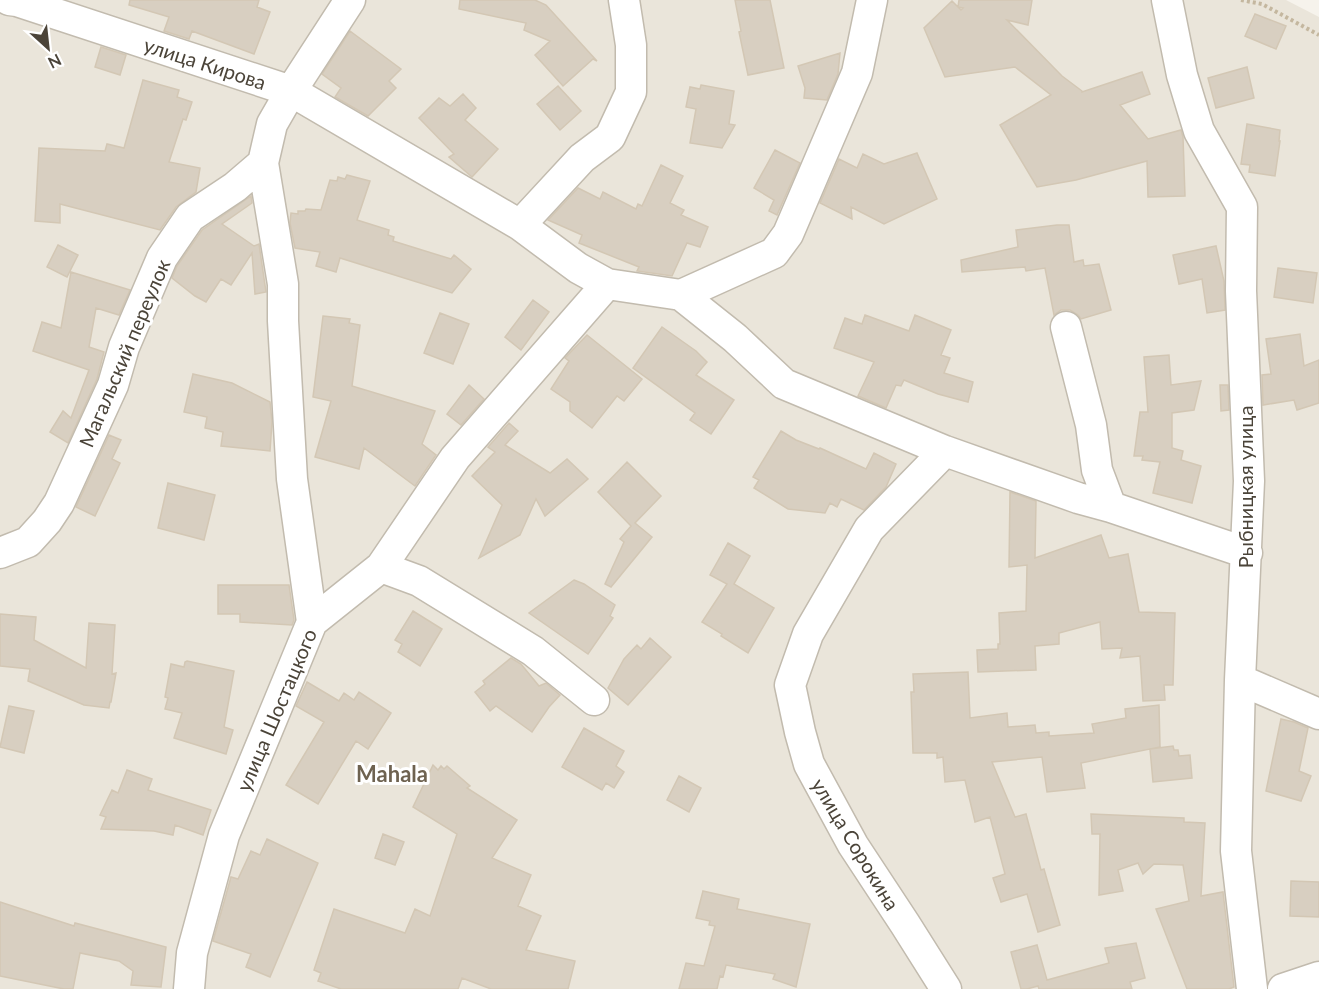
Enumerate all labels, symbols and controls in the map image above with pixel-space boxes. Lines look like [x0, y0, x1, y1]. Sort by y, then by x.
north arrow [18, 18, 78, 78]
street label: улица Кирова [141, 32, 269, 94]
text: N [45, 51, 65, 73]
street label: Магальский переулок [74, 255, 175, 451]
street label: Рыбницкая улица [1233, 406, 1257, 568]
street label: улица Шостацкого [231, 625, 321, 795]
district label: Mahala [356, 760, 428, 787]
street label: улица Сорокина [807, 774, 905, 914]

